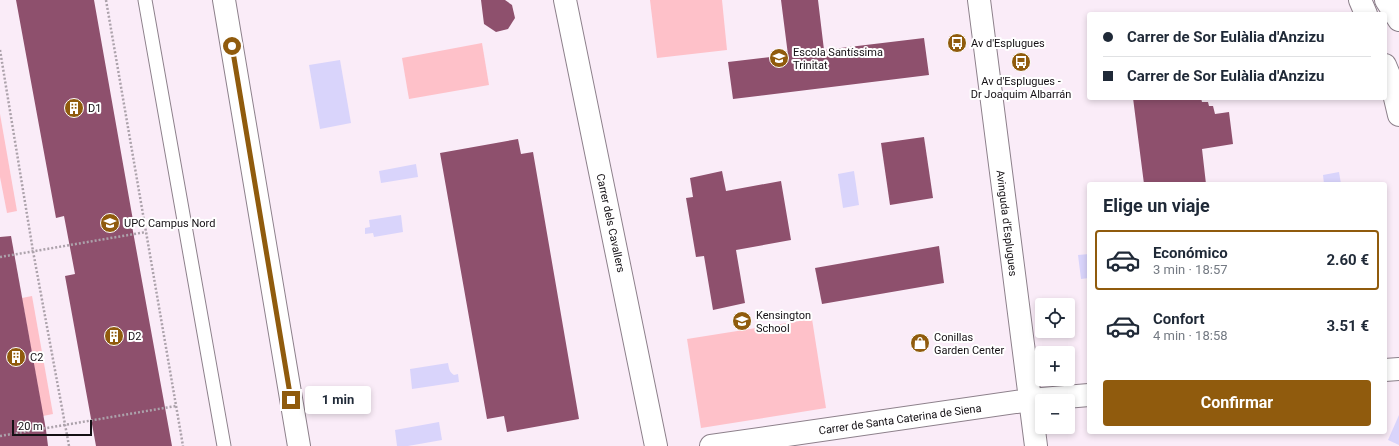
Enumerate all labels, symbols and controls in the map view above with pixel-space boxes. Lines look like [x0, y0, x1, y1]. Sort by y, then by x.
text: Carrer de Sor Eulàlia d'Anzizu [1127, 28, 1324, 46]
bus stop icon: Av d'Esplugues [946, 32, 968, 54]
route start [223, 37, 241, 55]
place label: Av d'Esplugues [971, 37, 1045, 50]
place label: Escola Santíssima Trinitat [793, 46, 883, 72]
school or university icon: Escola Santíssima Trinitat [768, 47, 790, 69]
bus stop icon: Av d'Esplugues - Dr Joaquim Albarrán [1010, 51, 1032, 73]
text: Carrer de Sor Eulàlia d'Anzizu [1127, 67, 1324, 85]
place label: Av d'Esplugues - Dr Joaquim Albarrán [971, 75, 1071, 101]
building icon: D1 [63, 97, 85, 119]
place label: D1 [88, 102, 101, 115]
street label: Avinguda d'Esplugues [994, 169, 1020, 277]
street label: Carrer dels Cavallers [594, 172, 627, 274]
text: Elige un viaje [1103, 195, 1210, 216]
school or university icon: UPC Campus Nord [99, 212, 121, 234]
place label: UPC Campus Nord [124, 217, 215, 230]
icon: car [1105, 242, 1141, 278]
text: Económico [1153, 244, 1228, 262]
text: 2.60 € [1326, 251, 1369, 269]
text: 3 min · 18:57 [1153, 262, 1228, 277]
map controls [1035, 298, 1075, 434]
button: locate [1035, 298, 1075, 338]
icon: car [1105, 308, 1141, 344]
place label: Kensington School [756, 309, 811, 335]
school or university icon: Kensington School [731, 310, 753, 332]
text: Confort [1153, 310, 1204, 328]
text: 3.51 € [1326, 317, 1369, 335]
building icon: D2 [103, 325, 125, 347]
text: 4 min · 18:58 [1153, 328, 1228, 343]
place label: D2 [128, 330, 141, 343]
place label: Conillas Garden Center [934, 331, 1004, 357]
shop icon: Conillas Garden Center [909, 332, 931, 354]
building icon: C2 [5, 346, 27, 368]
button: + [1035, 346, 1075, 386]
place label: C2 [30, 351, 43, 364]
button: Confirmar [1103, 380, 1371, 426]
callout: 1 min [305, 386, 371, 414]
route end [282, 391, 300, 409]
text: 1 min [322, 392, 354, 407]
button: − [1035, 394, 1075, 434]
street label: Carrer de Santa Caterina de Siena [818, 402, 982, 437]
scale bar [12, 418, 92, 437]
text: 20 m [18, 420, 43, 433]

